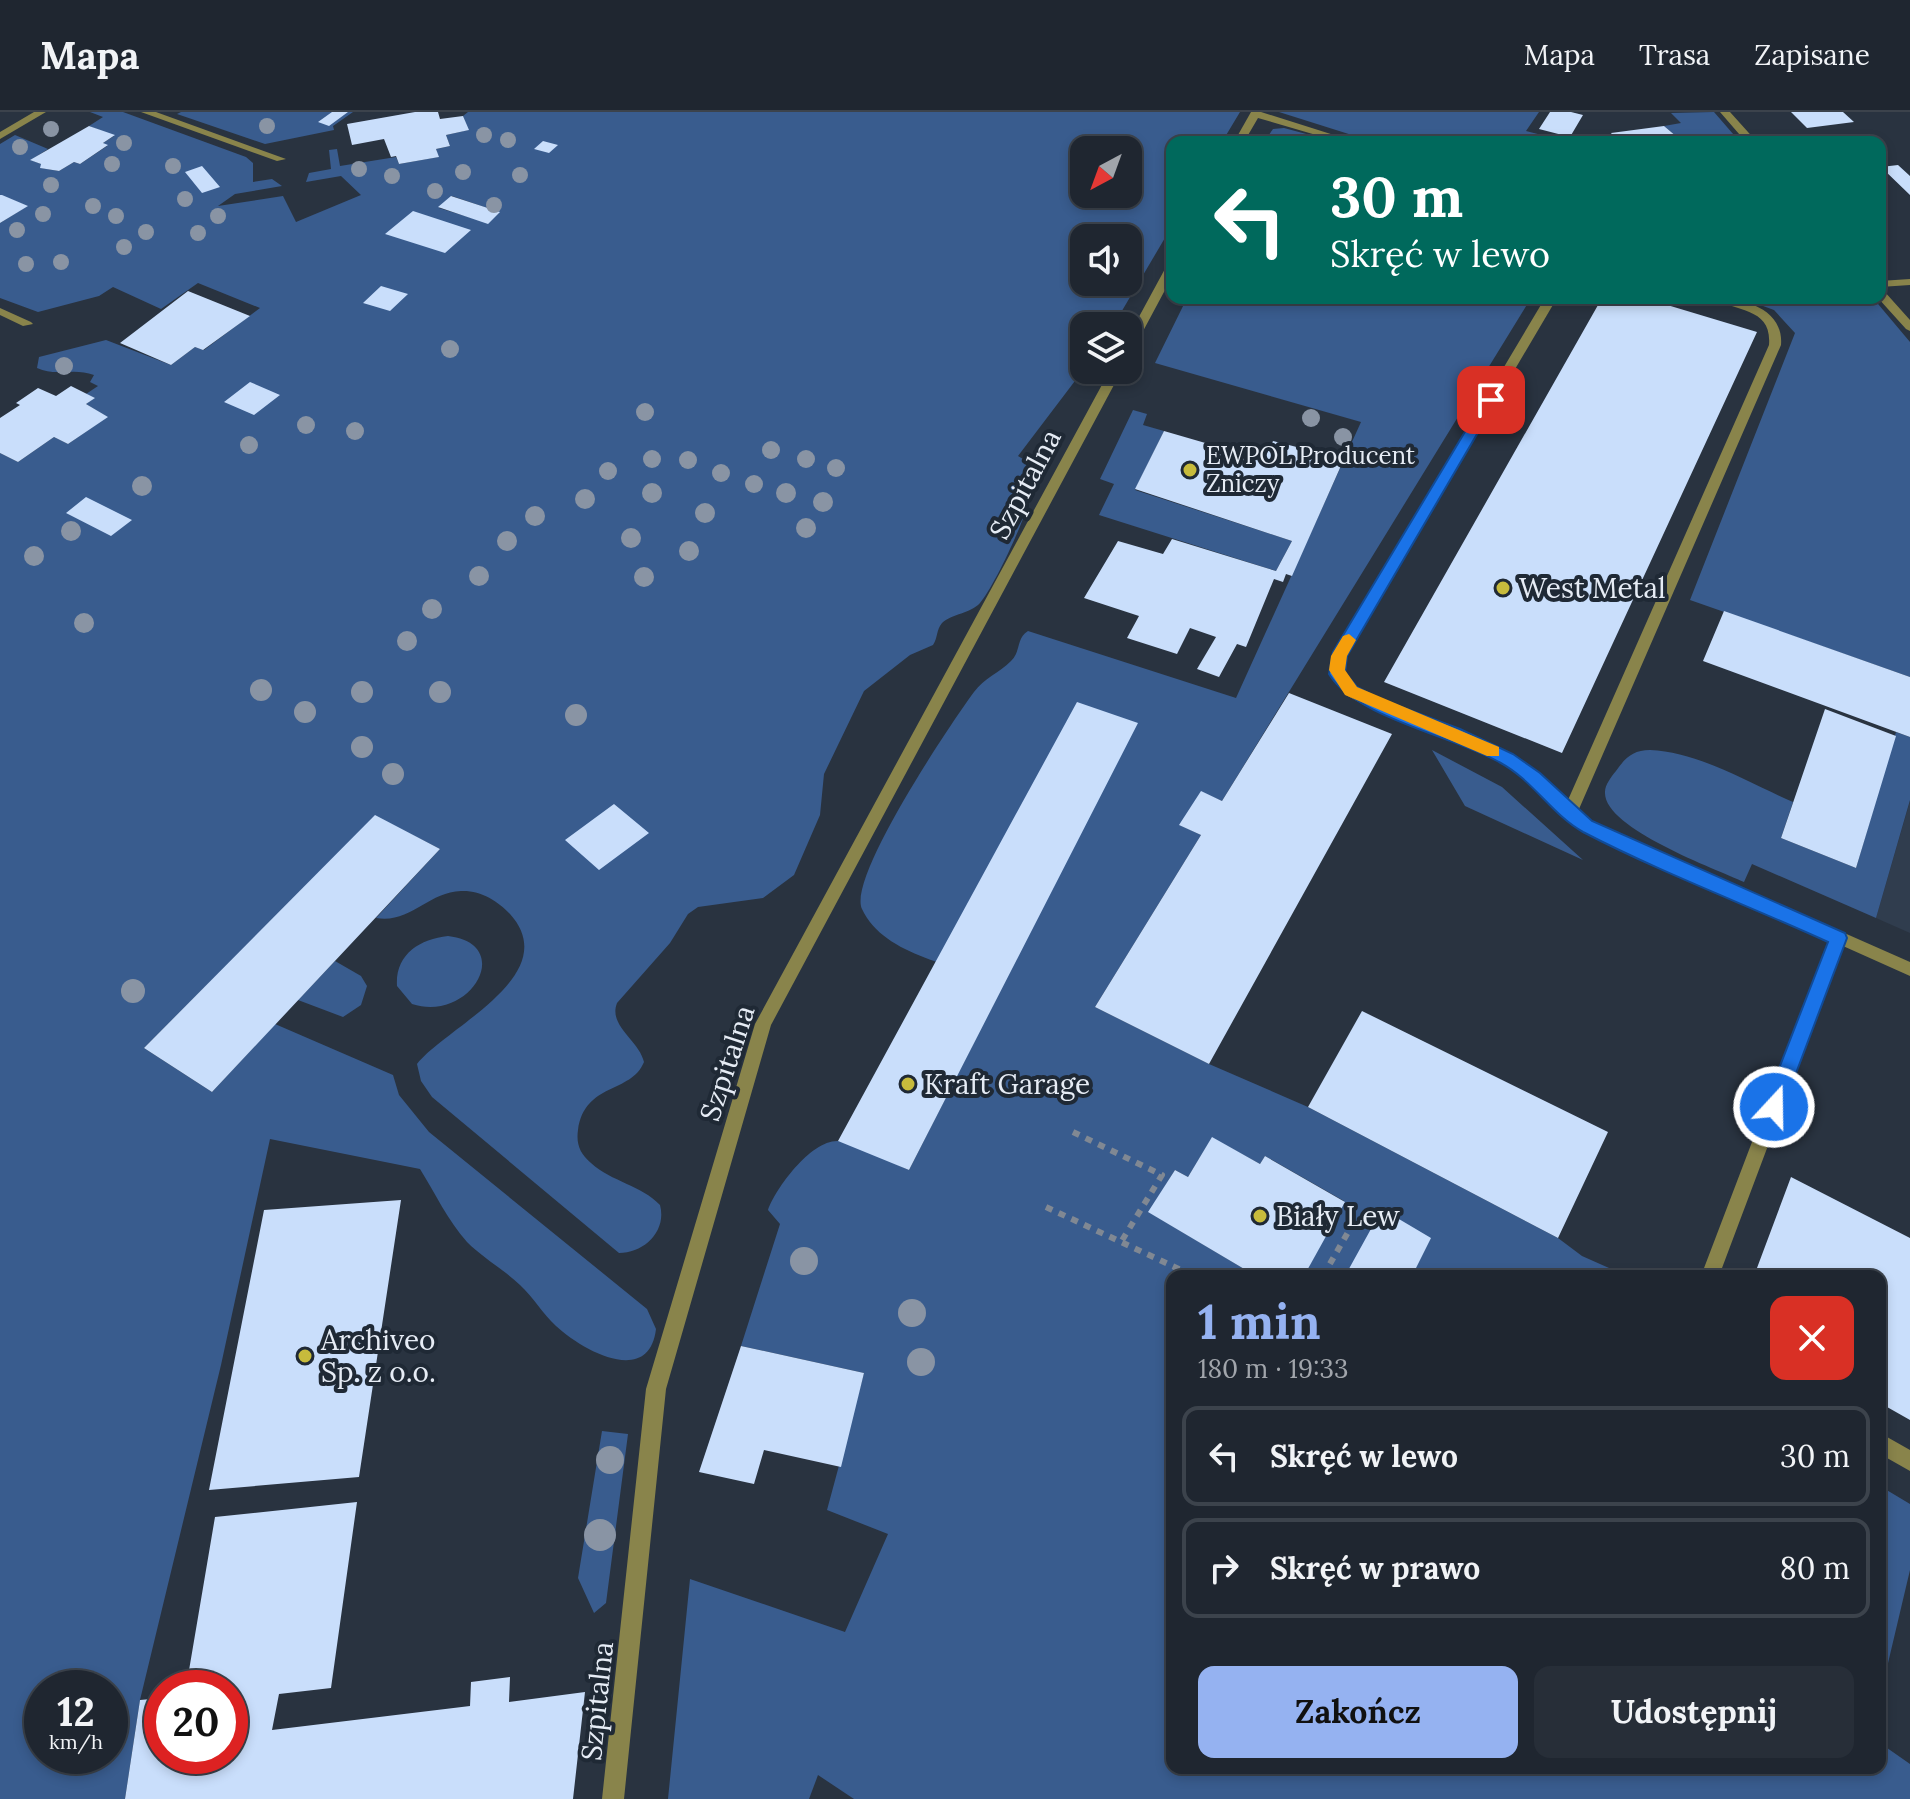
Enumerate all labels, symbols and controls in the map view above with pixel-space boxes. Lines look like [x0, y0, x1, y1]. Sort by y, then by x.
text: Mapa [40, 31, 139, 79]
text: Mapa [1524, 37, 1595, 73]
text: Trasa [1639, 37, 1710, 73]
text: Zapisane [1754, 37, 1870, 73]
north arrow [1070, 136, 1142, 208]
map controls [1070, 136, 1142, 384]
text: 30 m [1330, 161, 1463, 232]
icon: left [1198, 168, 1302, 272]
button: sound [1070, 224, 1142, 296]
text: Skręć w lewo [1330, 231, 1550, 277]
button: layers [1070, 312, 1142, 384]
pin [1457, 366, 1525, 434]
icon: arrive [1469, 378, 1513, 422]
street label: Szpitalna [981, 423, 1069, 545]
place label: EWPOL Producent Zniczy [1206, 440, 1416, 499]
marker: EWPOL Producent Zniczy [1181, 461, 1199, 479]
place label: West Metal [1519, 570, 1666, 606]
marker: West Metal [1494, 579, 1512, 597]
street label: Szpitalna [691, 1001, 763, 1125]
position arrow [1732, 1065, 1816, 1149]
place label: Kraft Garage [924, 1066, 1090, 1102]
marker: Kraft Garage [899, 1075, 917, 1093]
place label: Biały Lew [1276, 1198, 1400, 1234]
marker: Biały Lew [1251, 1207, 1269, 1225]
text: 1 min [1198, 1291, 1321, 1352]
button: close [1770, 1296, 1854, 1380]
place label: Archiveo Sp. z o.o. [320, 1322, 436, 1390]
marker: Archiveo Sp. z o.o. [296, 1347, 314, 1365]
text: 180 m · 19:33 [1198, 1352, 1348, 1385]
icon: left [1202, 1434, 1246, 1478]
text: Skręć w lewo [1270, 1437, 1458, 1475]
text: 30 m [1780, 1437, 1850, 1475]
icon: right [1202, 1546, 1246, 1590]
text: Skręć w prawo [1270, 1549, 1480, 1587]
text: 80 m [1780, 1549, 1850, 1587]
street label: Szpitalna [573, 1640, 621, 1762]
button: Zakończ [1198, 1666, 1518, 1758]
button: Udostępnij [1534, 1666, 1854, 1758]
speed limit sign: 20 [144, 1670, 248, 1774]
text: 12 [57, 1686, 95, 1737]
text: km/h [49, 1729, 103, 1754]

